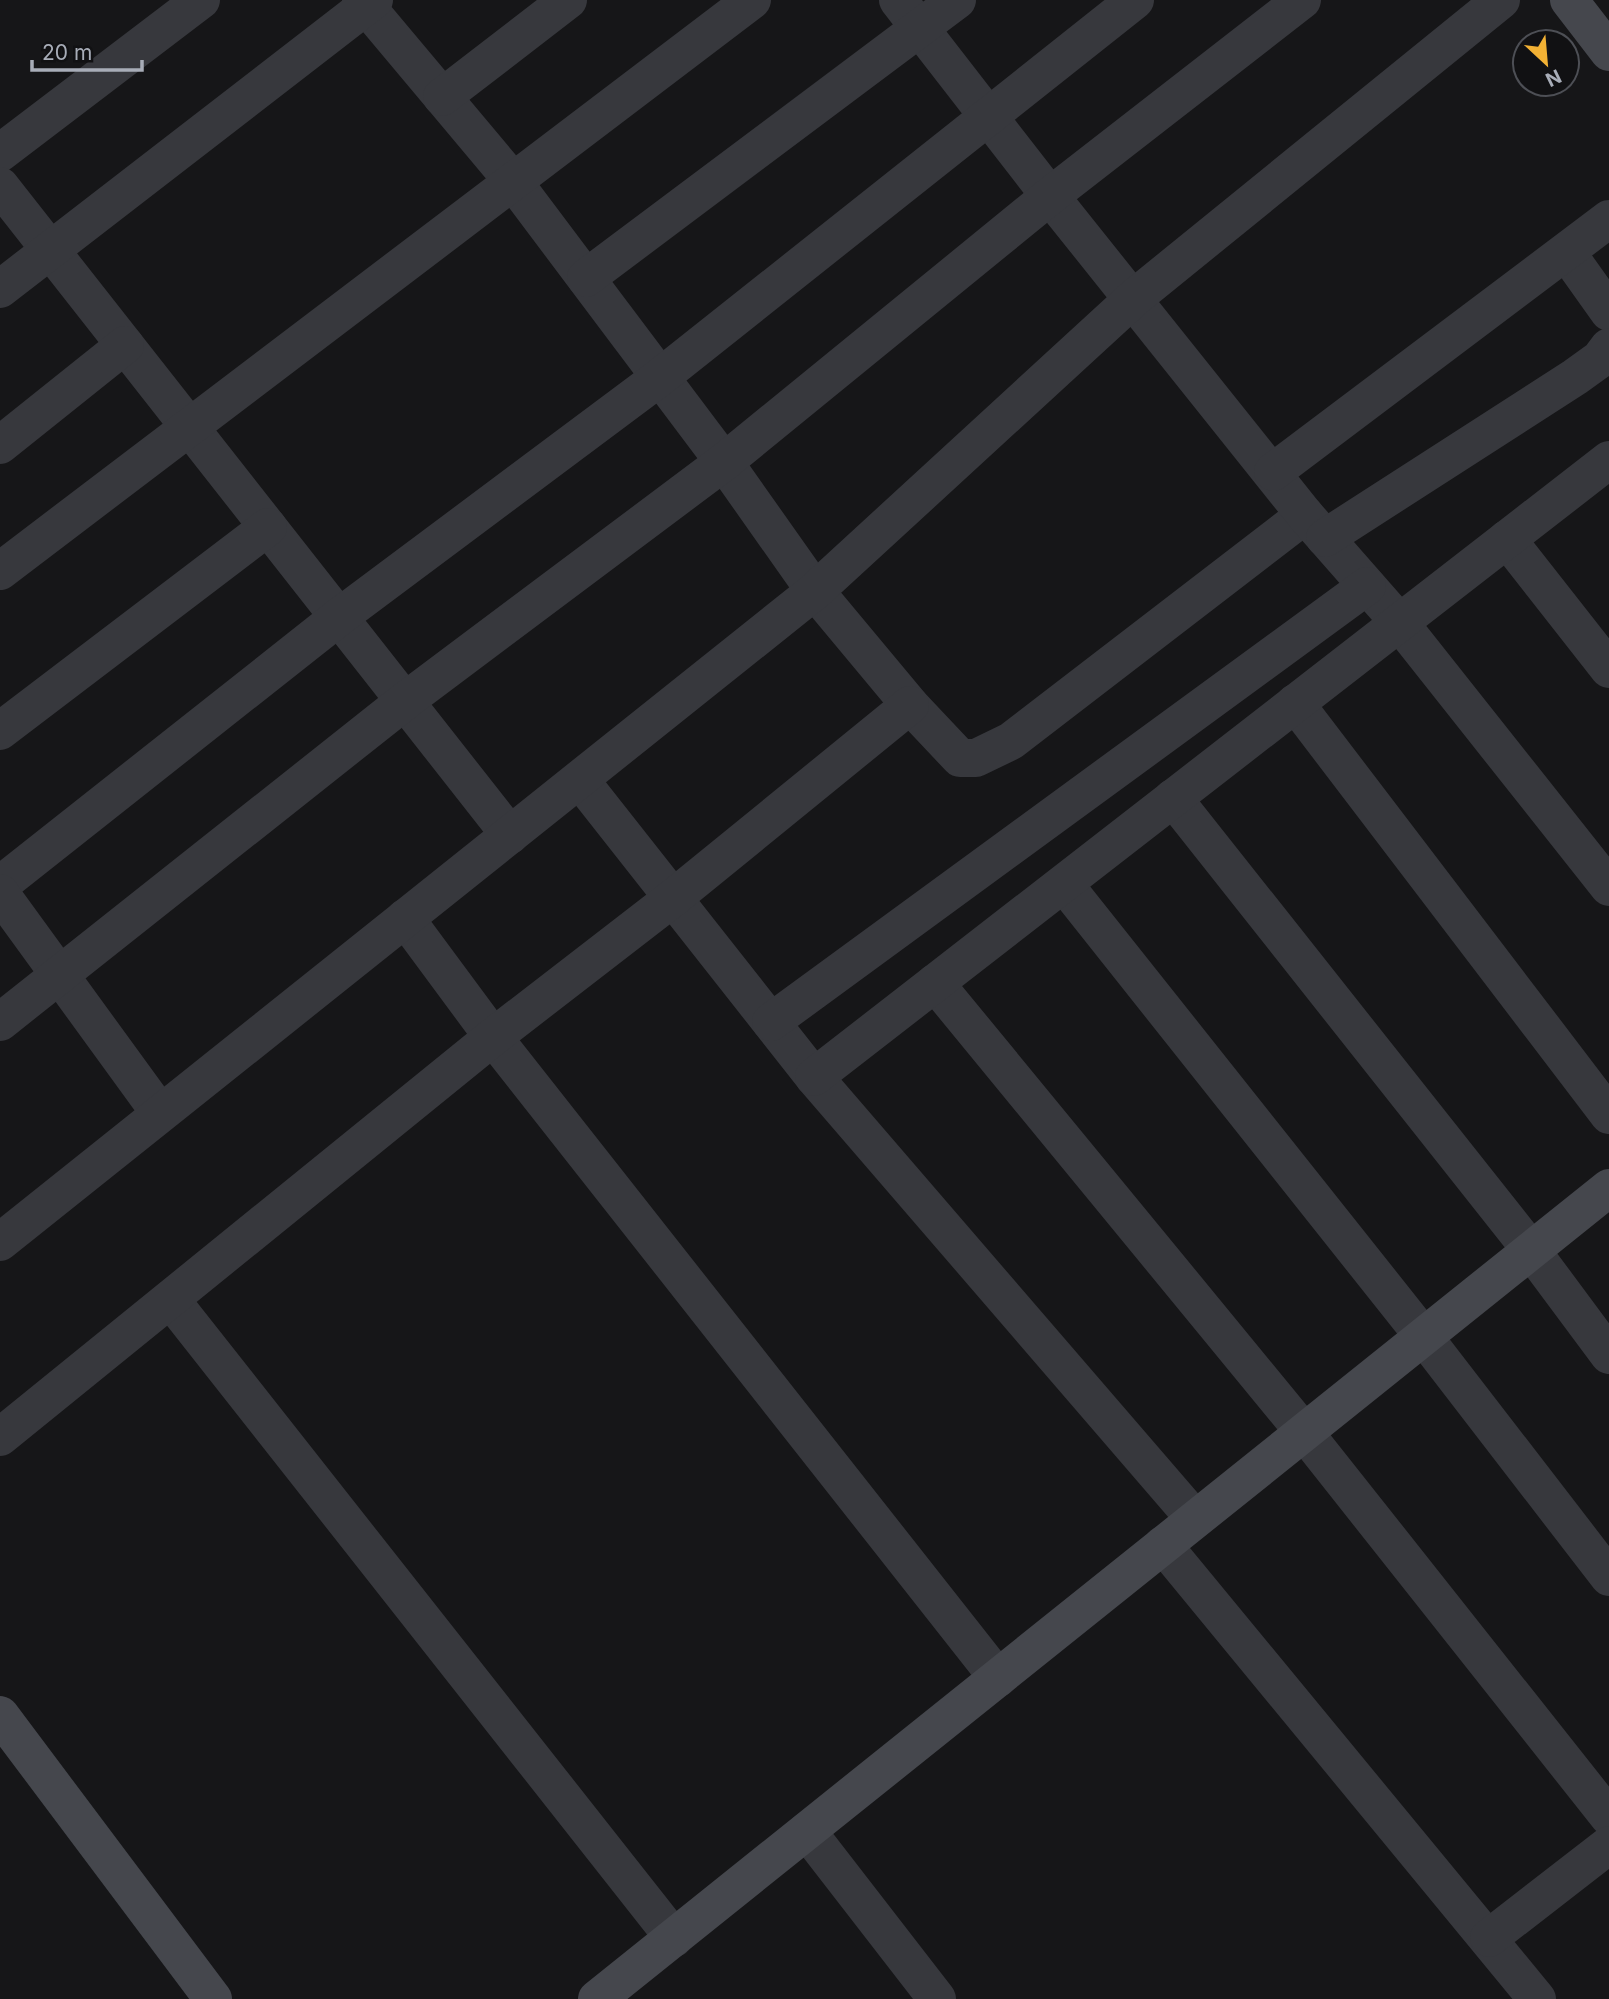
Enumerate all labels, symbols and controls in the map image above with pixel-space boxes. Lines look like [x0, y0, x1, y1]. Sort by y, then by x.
scale bar [32, 28, 142, 72]
north arrow [1511, 28, 1581, 98]
text: 20 m [42, 40, 92, 65]
text: N [1542, 64, 1565, 91]

